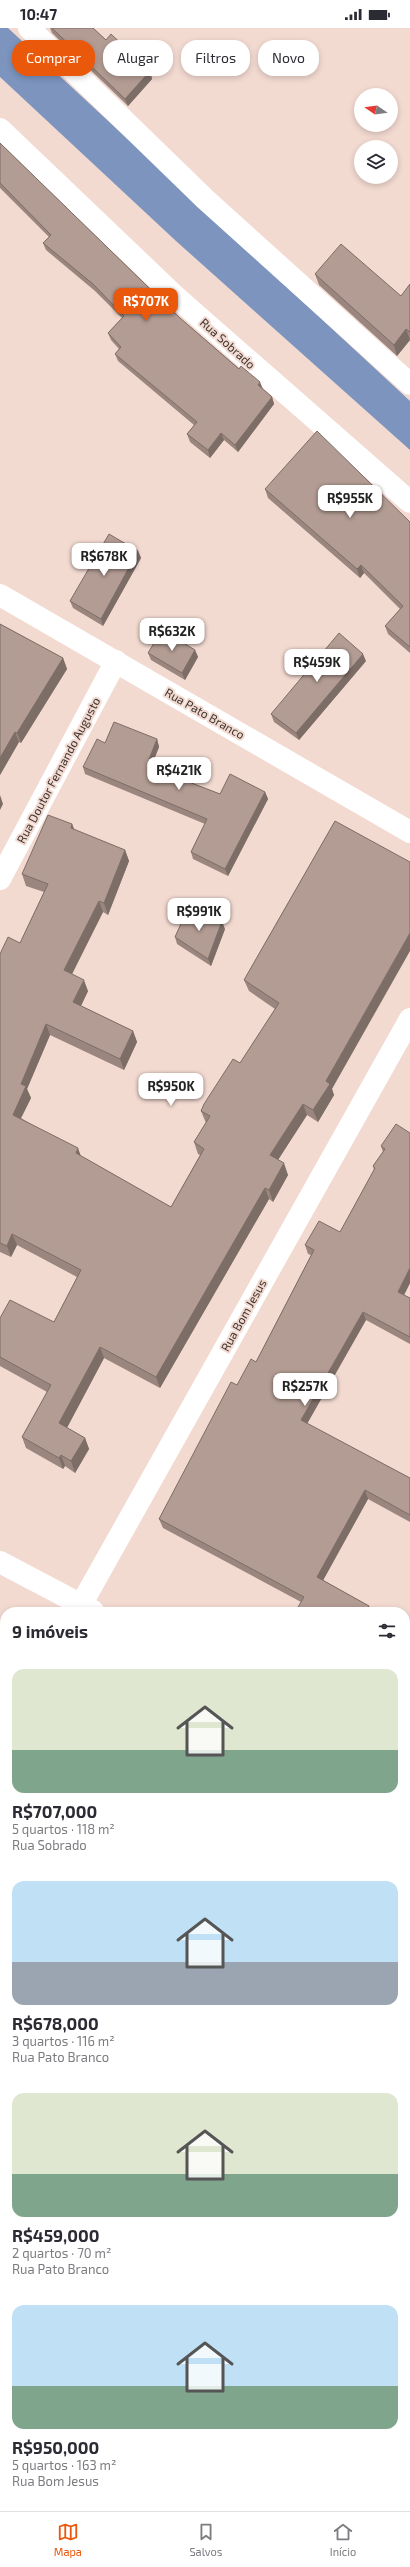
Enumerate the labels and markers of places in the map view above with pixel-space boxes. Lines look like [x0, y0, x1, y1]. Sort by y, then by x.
pin: R$707K [113, 288, 179, 322]
pin: R$955K [317, 485, 383, 519]
pin: R$678K [71, 543, 137, 577]
pin: R$632K [139, 618, 205, 652]
pin: R$459K [284, 649, 350, 683]
pin: R$421K [146, 757, 212, 791]
pin: R$991K [166, 898, 232, 932]
pin: R$950K [138, 1073, 204, 1107]
pin: R$257K [272, 1373, 338, 1407]

